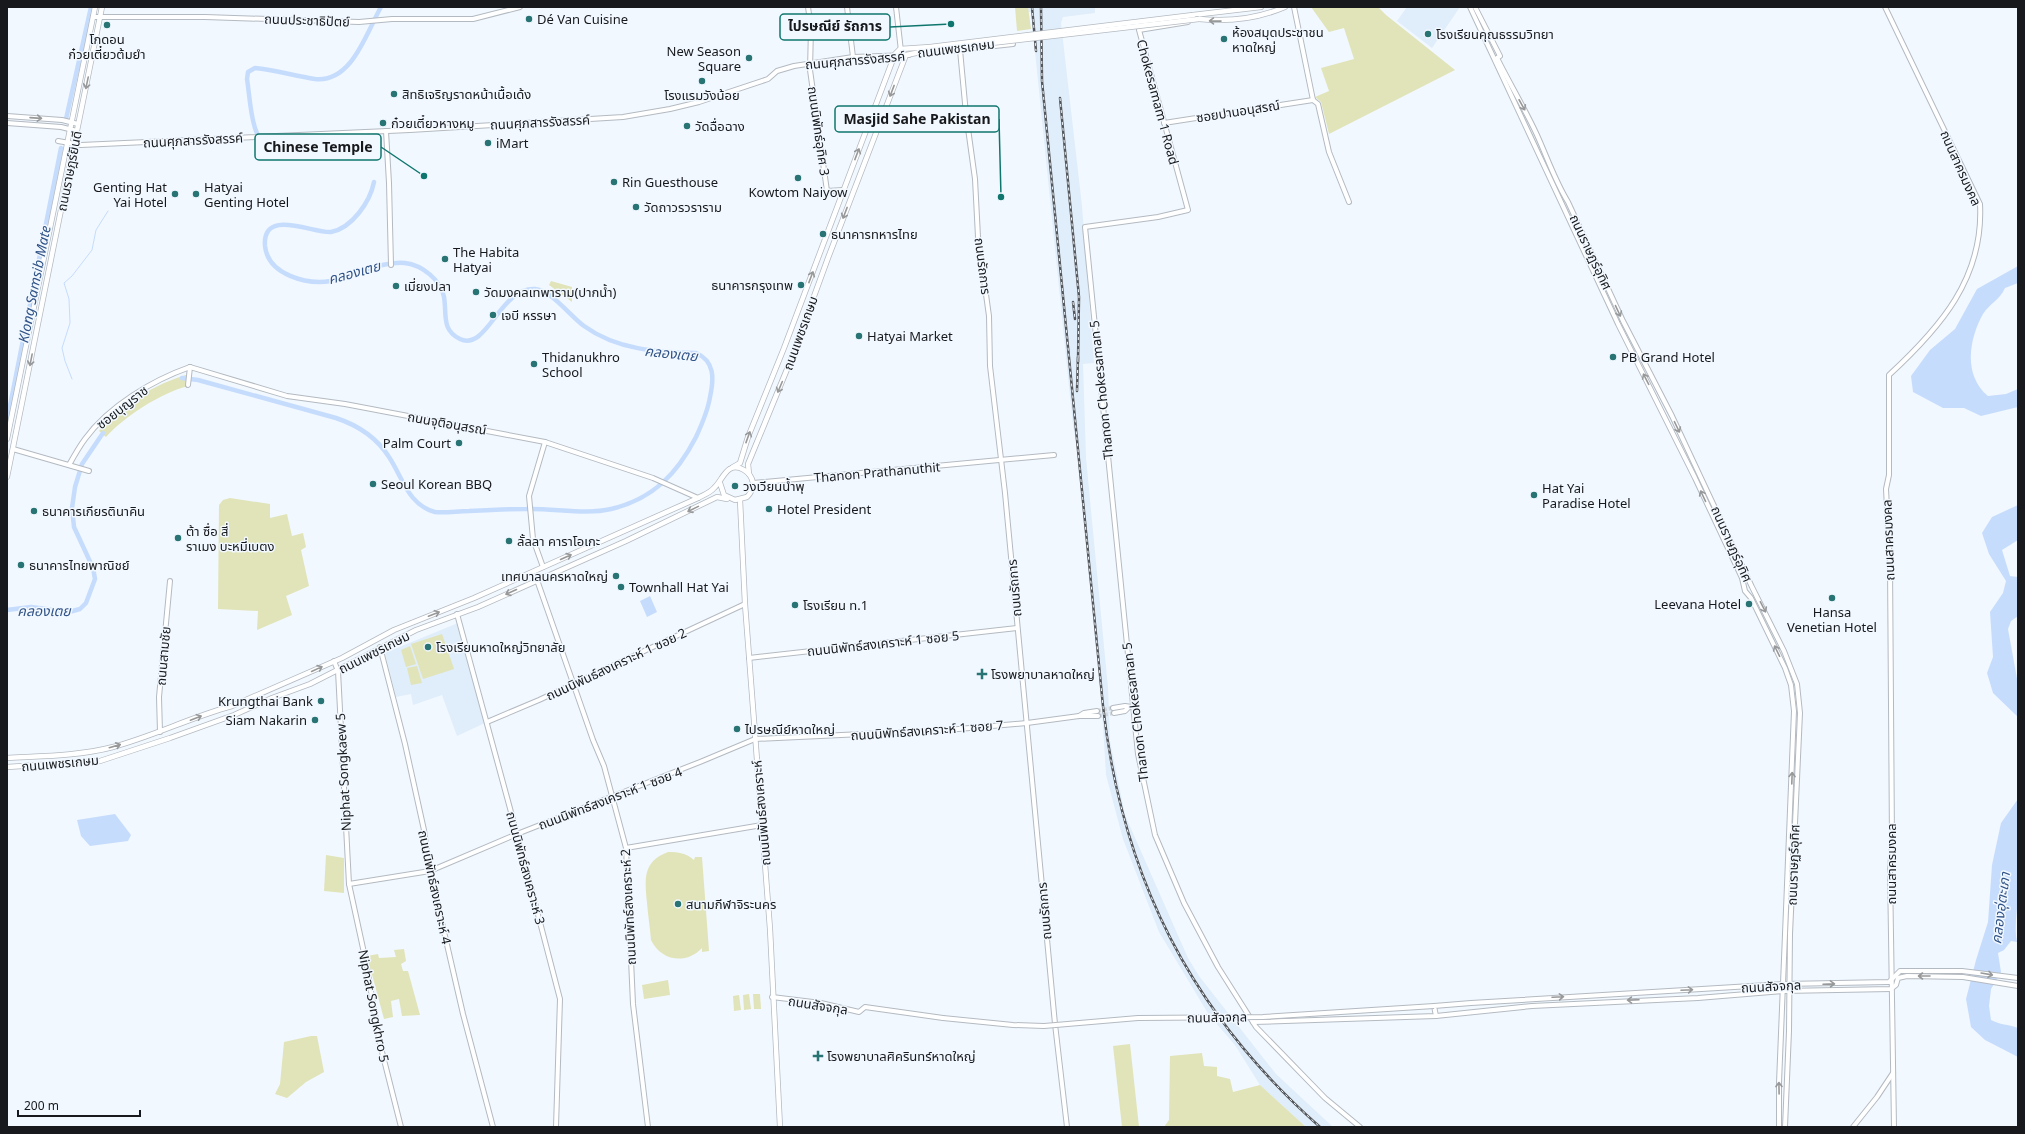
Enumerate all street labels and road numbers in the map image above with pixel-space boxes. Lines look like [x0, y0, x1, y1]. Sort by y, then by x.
street label: ถนนประชาธิปัตย์ [264, 10, 350, 30]
street label: ถนนเพชรเกษม [916, 34, 996, 62]
street label: Chokesamam 1 Road [1133, 37, 1183, 167]
street label: ถนนศุภสารรังสรรค์ [804, 47, 906, 73]
street label: ถนนนิพัทธ์อุทิศ 3 [804, 85, 834, 177]
street label: ซอยปานอนุสรณ์ [1195, 95, 1281, 127]
street label: ถนนศุภสารรังสรรค์ [489, 110, 591, 134]
street label: ถนนสาครมงคล [1936, 127, 1986, 209]
street label: ถนนศุภสารรังสรรค์ [142, 128, 244, 152]
street label: ถนนราษฎร์ยินดี [52, 129, 86, 213]
street label: ถนนราษฏร์อุทิศ [1566, 211, 1616, 293]
street label: ถนนรัถการ [971, 236, 995, 296]
street label: ถนนเพชรเกษม [778, 293, 822, 373]
street label: Thanon Chokesaman 5 [1085, 319, 1117, 461]
street label: ซอยบุญราช [92, 381, 152, 433]
street label: ถนนจุติอนุสรณ์ [406, 407, 488, 439]
street label: Thanon Prathanuthit [813, 457, 941, 487]
street label: ถนนสาครมงคล [1878, 499, 1898, 581]
street label: ถนนราษฏร์อุทิศ [1707, 503, 1757, 585]
street label: ถนนรัถการ [1003, 559, 1025, 617]
street label: ถนนนิพันธ์สงเคราะห์ 1 ซอย 2 [543, 624, 689, 704]
street label: ถนนสามชัย [151, 626, 175, 686]
street label: ถนนเพชรเกษม [335, 626, 413, 678]
street label: ถนนนิพัทธ์สงเคราะห์ 1 ซอย 5 [806, 626, 960, 660]
street label: Thanon Chokesaman 5 [1118, 641, 1152, 783]
street label: Niphat Songkaew 5 [331, 713, 355, 831]
street label: ถนนนิพัทธ์สงเคราะห์ 1 ซอย 7 [850, 716, 1004, 744]
street label: ถนนเพชรเกษม [20, 751, 100, 775]
street label: ถนนนิพันธ์สงเคราะห์ [747, 759, 775, 866]
street label: ถนนนิพัทธ์สงเคราะห์ 1 ซอย 4 [535, 762, 685, 834]
street label: ถนนนิพัทธ์สงเคราะห์ 3 [502, 809, 550, 927]
street label: ถนนสาครมงคล [1882, 823, 1900, 905]
street label: ถนนราษฏร์อุทิศ [1783, 824, 1803, 906]
street label: ถนนนิพัทธ์สงเคราะห์ 4 [414, 828, 456, 946]
street label: ถนนนิพัทธ์สงเคราะห์ 2 [616, 848, 640, 966]
street label: ถนนรัถการ [1033, 882, 1055, 940]
street label: Niphat Songkhro 5 [354, 948, 394, 1064]
street label: ถนนสัจจกุล [1740, 975, 1802, 997]
street label: ถนนสัจจกุล [787, 991, 849, 1019]
street label: ถนนสัจจกุล [1187, 1007, 1247, 1027]

